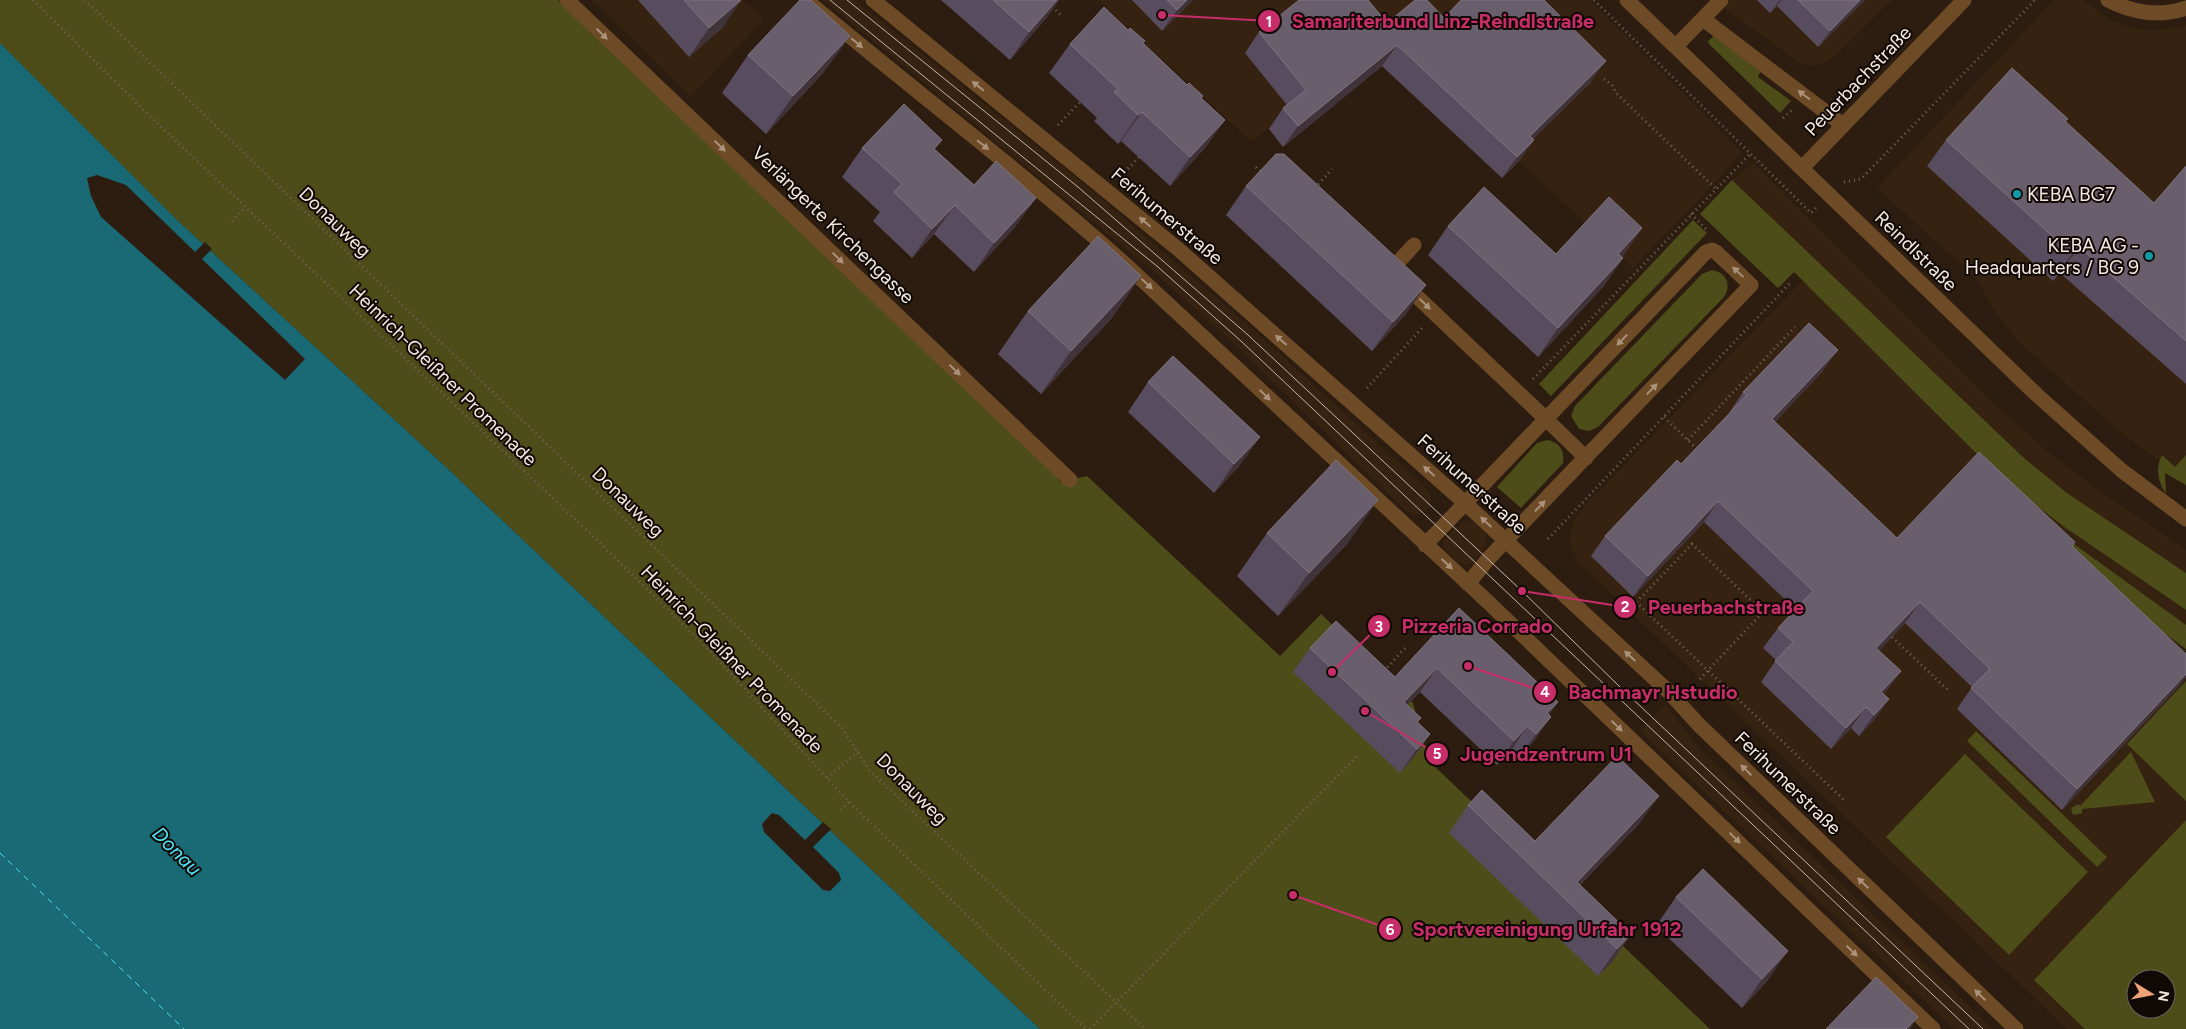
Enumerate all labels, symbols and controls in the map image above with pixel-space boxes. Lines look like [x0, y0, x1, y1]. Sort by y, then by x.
callout: Samariterbund Linz-Reindlstraße [1257, 4, 1604, 39]
text: Samariterbund Linz-Reindlstraße [1292, 9, 1594, 33]
text: 1 [1266, 13, 1272, 31]
street label: Peuerbachstraße [1800, 21, 1916, 141]
one-way arrow [596, 28, 608, 40]
one-way arrow [850, 37, 863, 48]
one-way arrow [972, 80, 985, 91]
one-way arrow [1798, 90, 1811, 101]
one-way arrow [976, 139, 989, 150]
one-way arrow [714, 140, 726, 152]
street label: Verlängerte Kirchengasse [747, 141, 919, 309]
street label: Ferihumerstraße [1106, 163, 1228, 269]
street label: Donauweg [294, 182, 376, 262]
place label: KEBA BG7 [2027, 183, 2115, 206]
marker: KEBA BG7 [2011, 188, 2023, 200]
street label: Reindlstraße [1870, 206, 1962, 296]
one-way arrow [1139, 216, 1152, 227]
place label: KEBA AG - Headquarters / BG 9 [1965, 234, 2139, 279]
marker: KEBA AG - Headquarters / BG 9 [2143, 250, 2155, 262]
one-way arrow [831, 252, 843, 264]
one-way arrow [1732, 266, 1744, 278]
one-way arrow [1141, 278, 1153, 290]
street label: Heinrich-Gleißner Promenade [344, 279, 542, 471]
one-way arrow [1419, 298, 1431, 310]
one-way arrow [1616, 333, 1628, 345]
one-way arrow [1275, 334, 1287, 346]
one-way arrow [949, 364, 961, 376]
one-way arrow [1646, 383, 1658, 395]
one-way arrow [1259, 389, 1271, 401]
street label: Ferihumerstraße [1413, 429, 1531, 539]
street label: Donauweg [587, 462, 669, 542]
one-way arrow [1423, 465, 1435, 477]
one-way arrow [1534, 500, 1546, 512]
one-way arrow [1480, 516, 1492, 528]
one-way arrow [1440, 558, 1452, 570]
street label: Heinrich-Gleißner Promenade [636, 560, 828, 758]
callout: Peuerbachstraße [1612, 590, 1814, 625]
text: Peuerbachstraße [1648, 595, 1804, 619]
text: 2 [1621, 598, 1630, 616]
callout: Pizzeria Corrado [1367, 609, 1563, 644]
text: Pizzeria Corrado [1401, 614, 1553, 638]
text: 3 [1375, 618, 1383, 636]
one-way arrow [1625, 650, 1637, 662]
callout: Bachmayr Hstudio [1533, 675, 1747, 710]
text: Bachmayr Hstudio [1568, 680, 1738, 704]
text: 4 [1540, 683, 1550, 701]
one-way arrow [1611, 720, 1623, 732]
street label: Ferihumerstraße [1730, 727, 1846, 839]
callout: Jugendzentrum U1 [1425, 737, 1642, 772]
text: Jugendzentrum U1 [1460, 742, 1632, 766]
text: 5 [1433, 745, 1442, 763]
street label: Donauweg [872, 749, 952, 829]
one-way arrow [1740, 764, 1752, 776]
water label: Donau [147, 821, 207, 881]
one-way arrow [1728, 832, 1740, 844]
one-way arrow [1858, 877, 1870, 889]
callout: Sportvereinigung Urfahr 1912 [1378, 912, 1692, 947]
text: Sportvereinigung Urfahr 1912 [1412, 917, 1682, 941]
text: 6 [1386, 921, 1395, 939]
one-way arrow [1846, 945, 1858, 957]
north arrow [2126, 969, 2176, 1019]
one-way arrow [1975, 989, 1987, 1001]
text: N [2154, 989, 2173, 1003]

